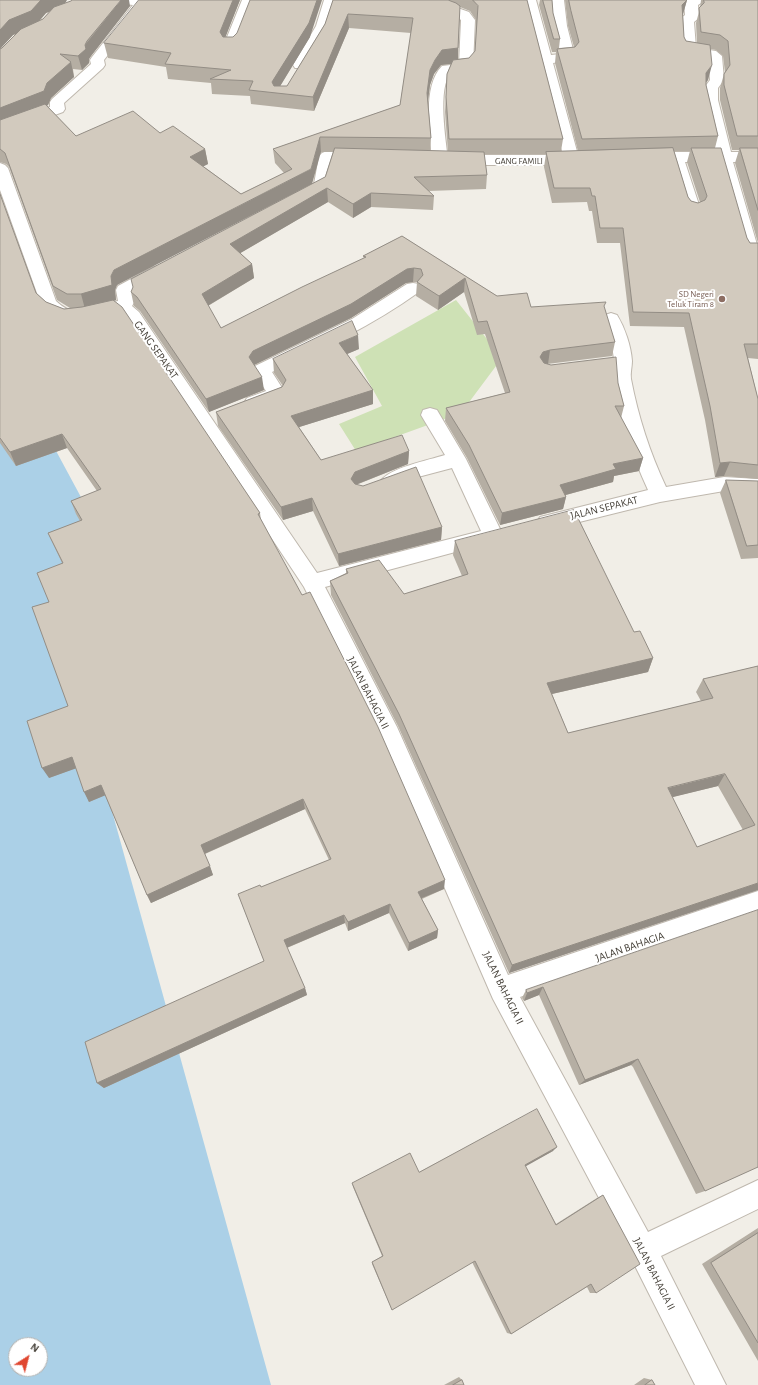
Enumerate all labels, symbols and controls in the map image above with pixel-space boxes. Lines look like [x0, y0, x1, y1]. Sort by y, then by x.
street label: GANG FAMILI [495, 156, 543, 166]
place label: SD Negeri Teluk Tiram 8 [667, 289, 714, 310]
marker: SD Negeri Teluk Tiram 8 [717, 294, 727, 304]
street label: GANG SEPAKAT [131, 318, 181, 382]
street label: JALAN SEPAKAT [569, 493, 639, 523]
street label: JALAN BAHAGIA II [344, 655, 392, 731]
street label: JALAN BAHAGIA [594, 929, 666, 965]
street label: JALAN BAHAGIA II [480, 949, 526, 1027]
street label: JALAN BAHAGIA II [630, 1236, 678, 1312]
north arrow [8, 1337, 48, 1377]
text: N [28, 1341, 41, 1354]

